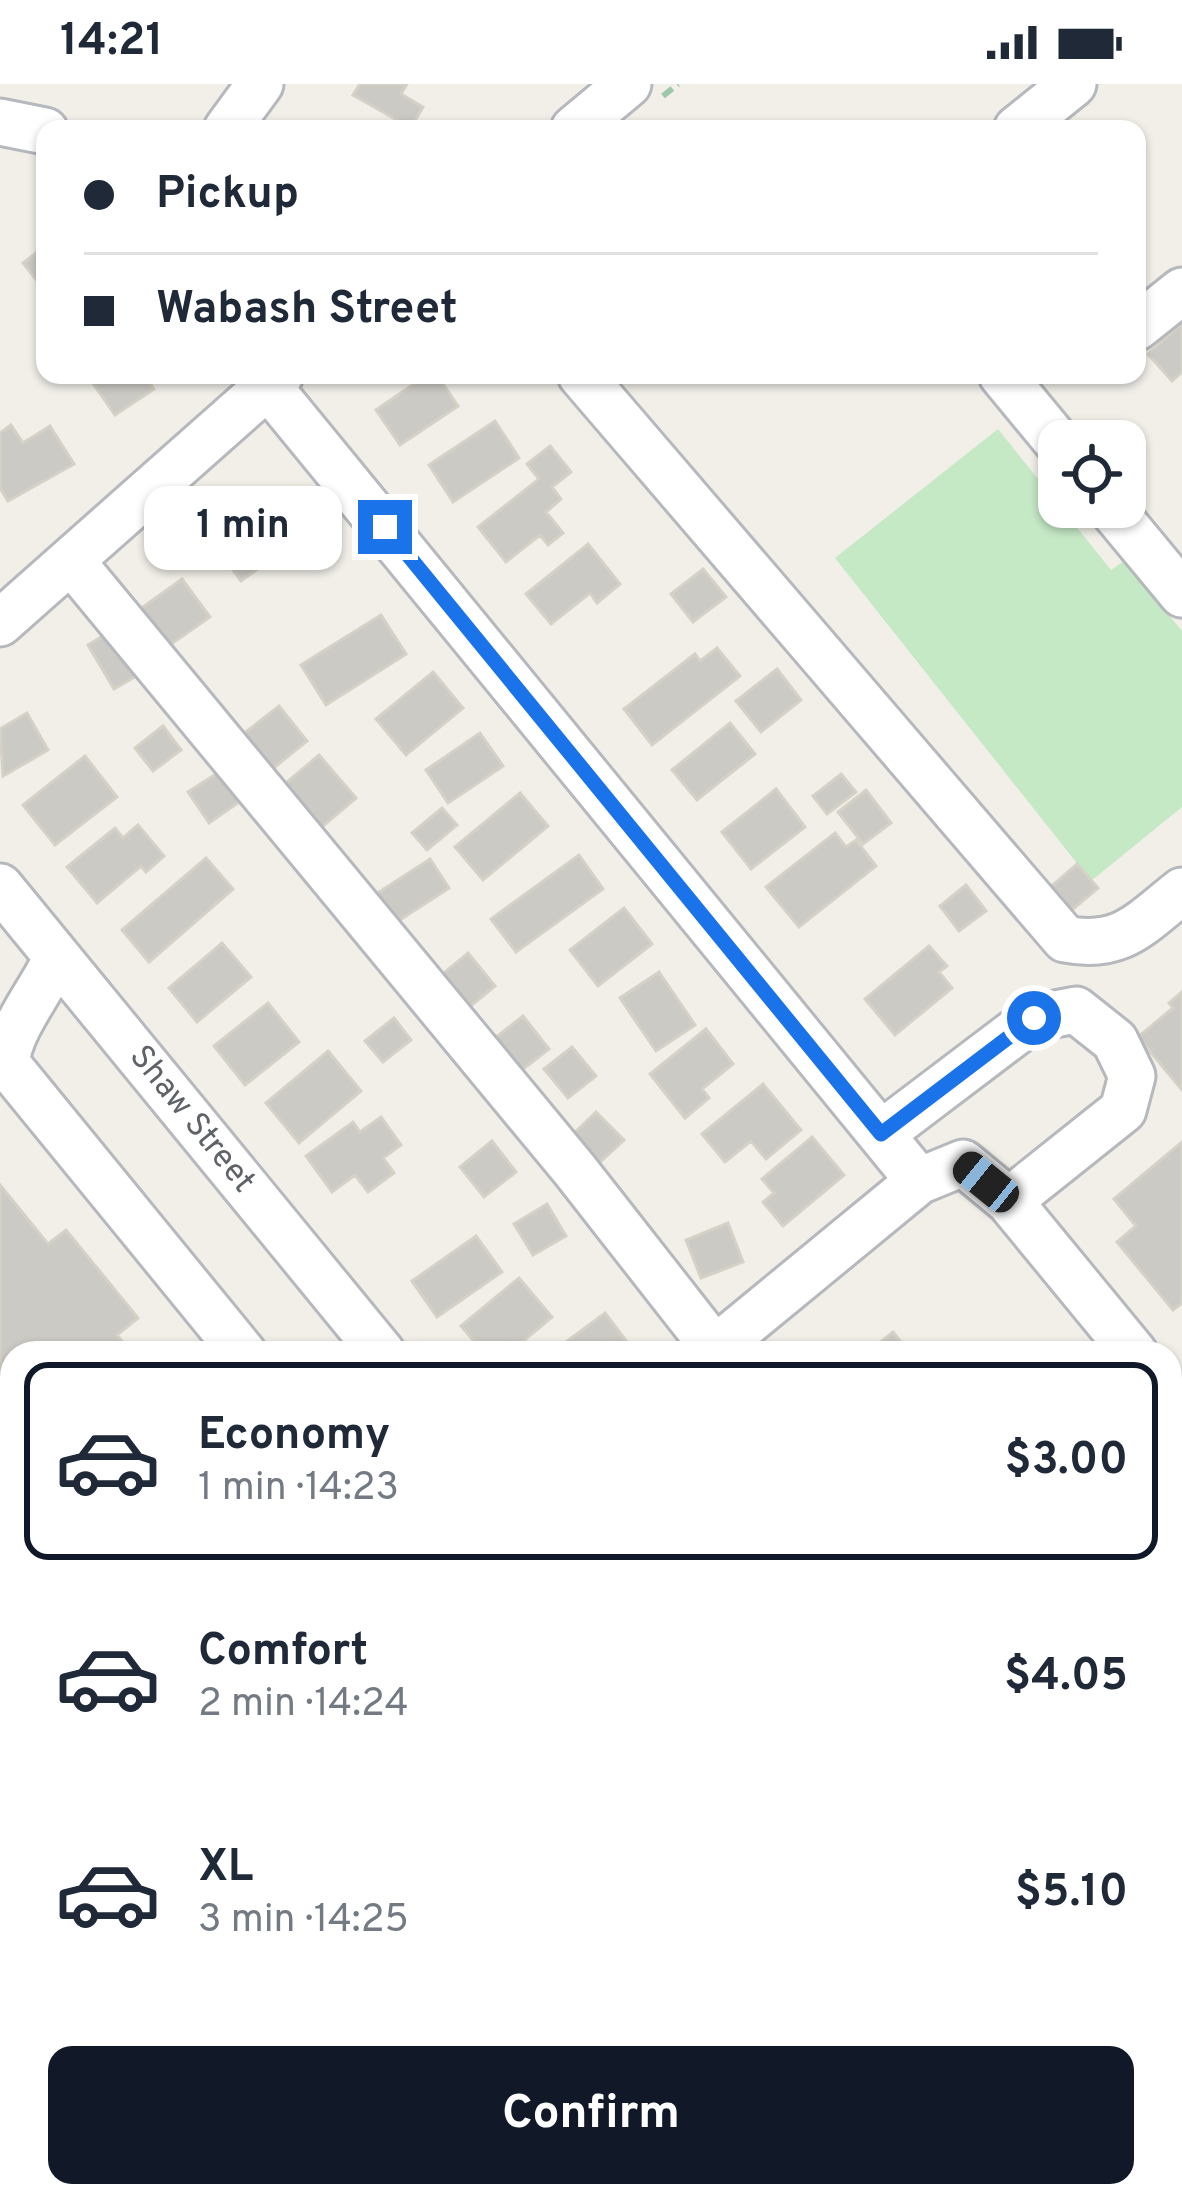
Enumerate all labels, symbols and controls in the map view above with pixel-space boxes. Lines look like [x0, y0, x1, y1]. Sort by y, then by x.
text: 14:21 [60, 14, 163, 71]
text: Pickup [156, 167, 299, 224]
text: Wabash Street [156, 282, 458, 339]
map controls [1038, 420, 1146, 528]
button: locate [1038, 420, 1146, 528]
callout: 1 min [145, 485, 343, 569]
route end [358, 500, 412, 554]
text: 1 min [196, 503, 290, 552]
route start [1007, 991, 1061, 1045]
street label: Shaw Street [119, 1038, 263, 1202]
car [947, 1145, 1025, 1219]
icon: car [54, 1407, 162, 1515]
text: Economy [198, 1408, 390, 1465]
text: $3.00 [1005, 1433, 1128, 1490]
text: 1 min · 14:23 [198, 1465, 399, 1514]
icon: car [54, 1623, 162, 1731]
text: Comfort [198, 1624, 368, 1681]
text: $4.05 [1004, 1649, 1128, 1706]
text: 2 min · 14:24 [198, 1681, 409, 1730]
icon: car [54, 1839, 162, 1947]
text: XL [198, 1840, 253, 1897]
text: $5.10 [1015, 1865, 1128, 1922]
text: 3 min · 14:25 [198, 1897, 409, 1946]
button: Confirm [48, 2046, 1134, 2184]

